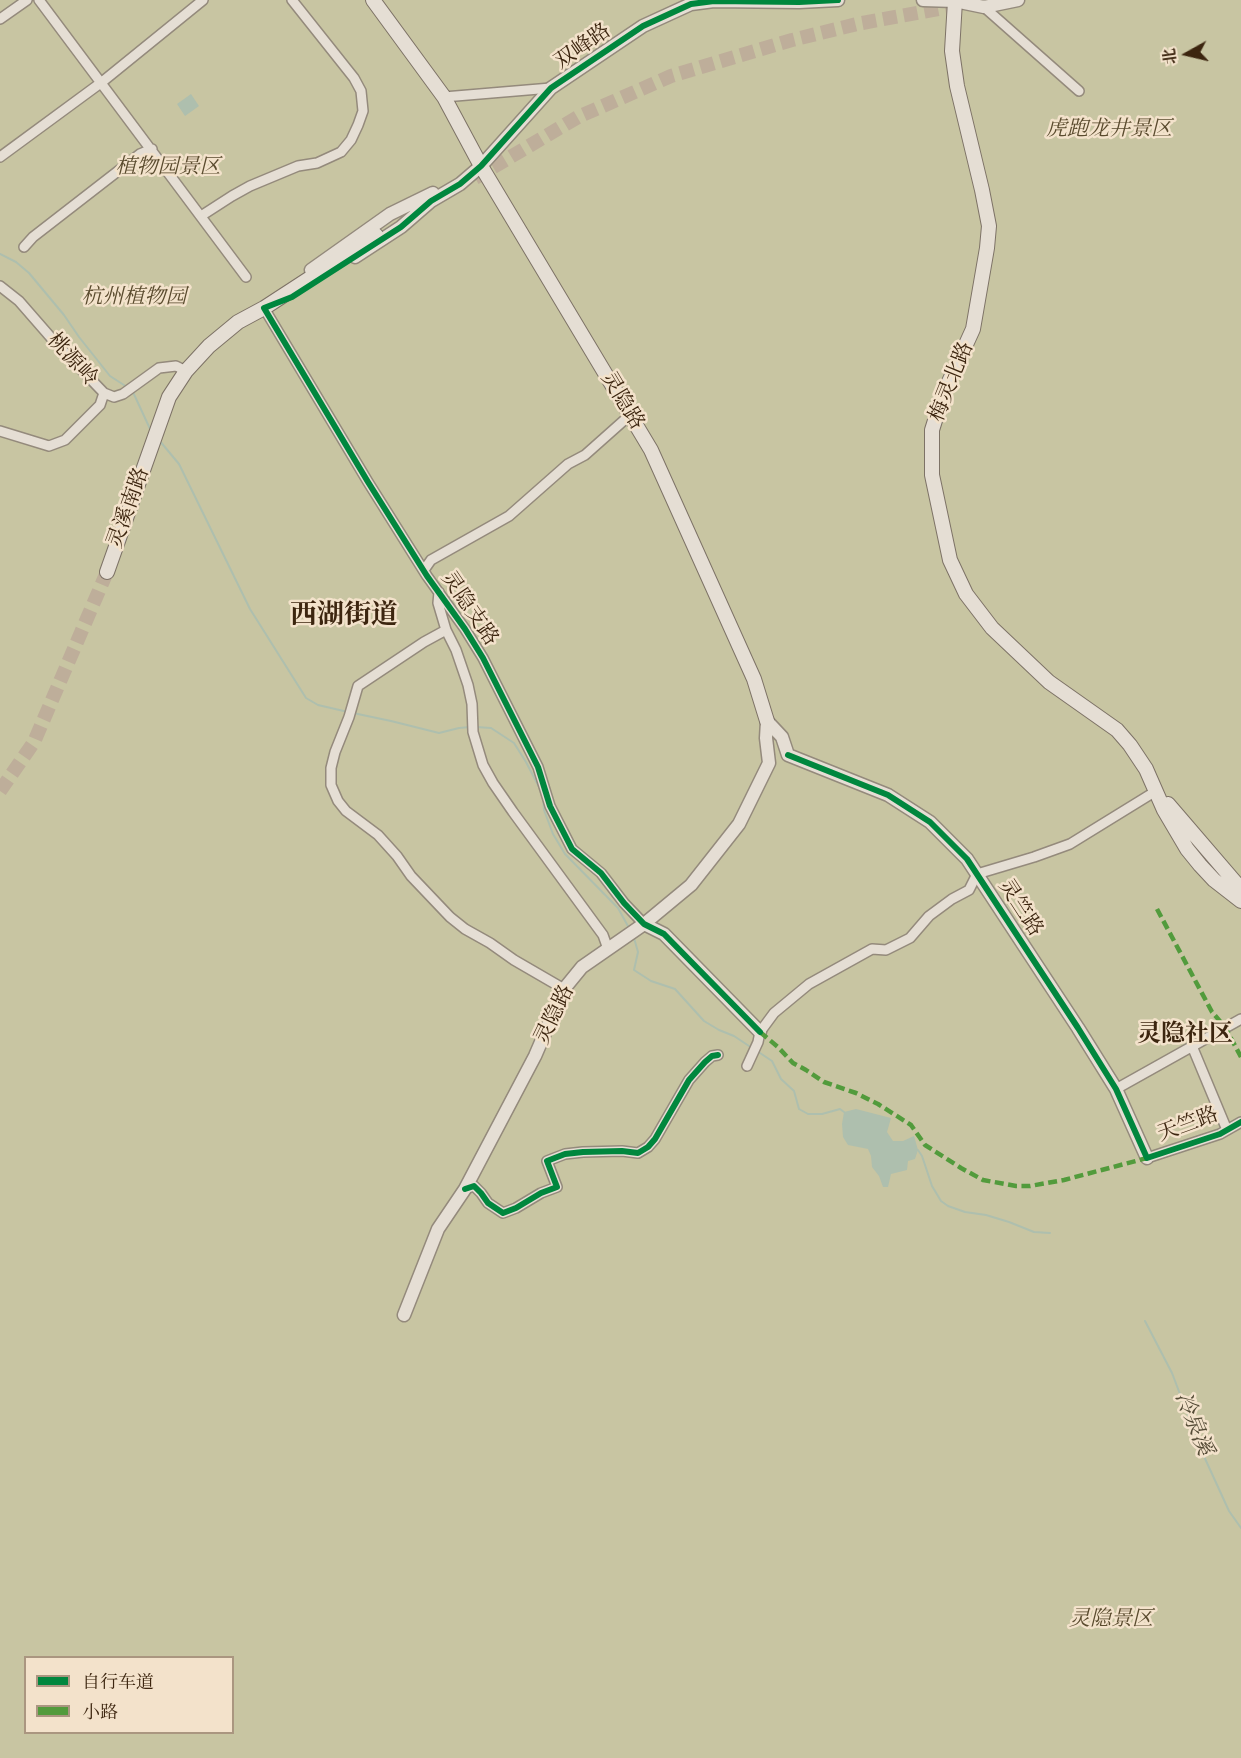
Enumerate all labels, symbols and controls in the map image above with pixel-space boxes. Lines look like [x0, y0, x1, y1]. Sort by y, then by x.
street label: 双峰路 [550, 19, 616, 75]
north arrow [1157, 24, 1217, 84]
text: 北 [1156, 47, 1182, 66]
park label: 虎跑龙井景区 [1046, 117, 1172, 143]
park label: 植物园景区 [116, 155, 220, 181]
park label: 杭州植物园 [82, 285, 186, 311]
street label: 桃源岭 [41, 328, 103, 392]
street label: 梅灵北路 [925, 338, 979, 426]
street label: 灵隐路 [595, 368, 649, 434]
street label: 灵溪南路 [103, 464, 155, 552]
street label: 灵隐支路 [435, 567, 503, 651]
district label: 西湖街道 [290, 600, 398, 632]
street label: 灵竺路 [992, 875, 1048, 941]
street label: 灵隐路 [530, 981, 580, 1049]
district label: 灵隐社区 [1137, 1021, 1233, 1049]
street label: 天竺路 [1154, 1102, 1222, 1148]
water label: 冷泉溪 [1168, 1388, 1218, 1460]
park label: 灵隐景区 [1069, 1607, 1153, 1633]
legend [24, 1656, 234, 1734]
text: 自行车道 [82, 1668, 154, 1695]
text: 小路 [82, 1698, 118, 1725]

